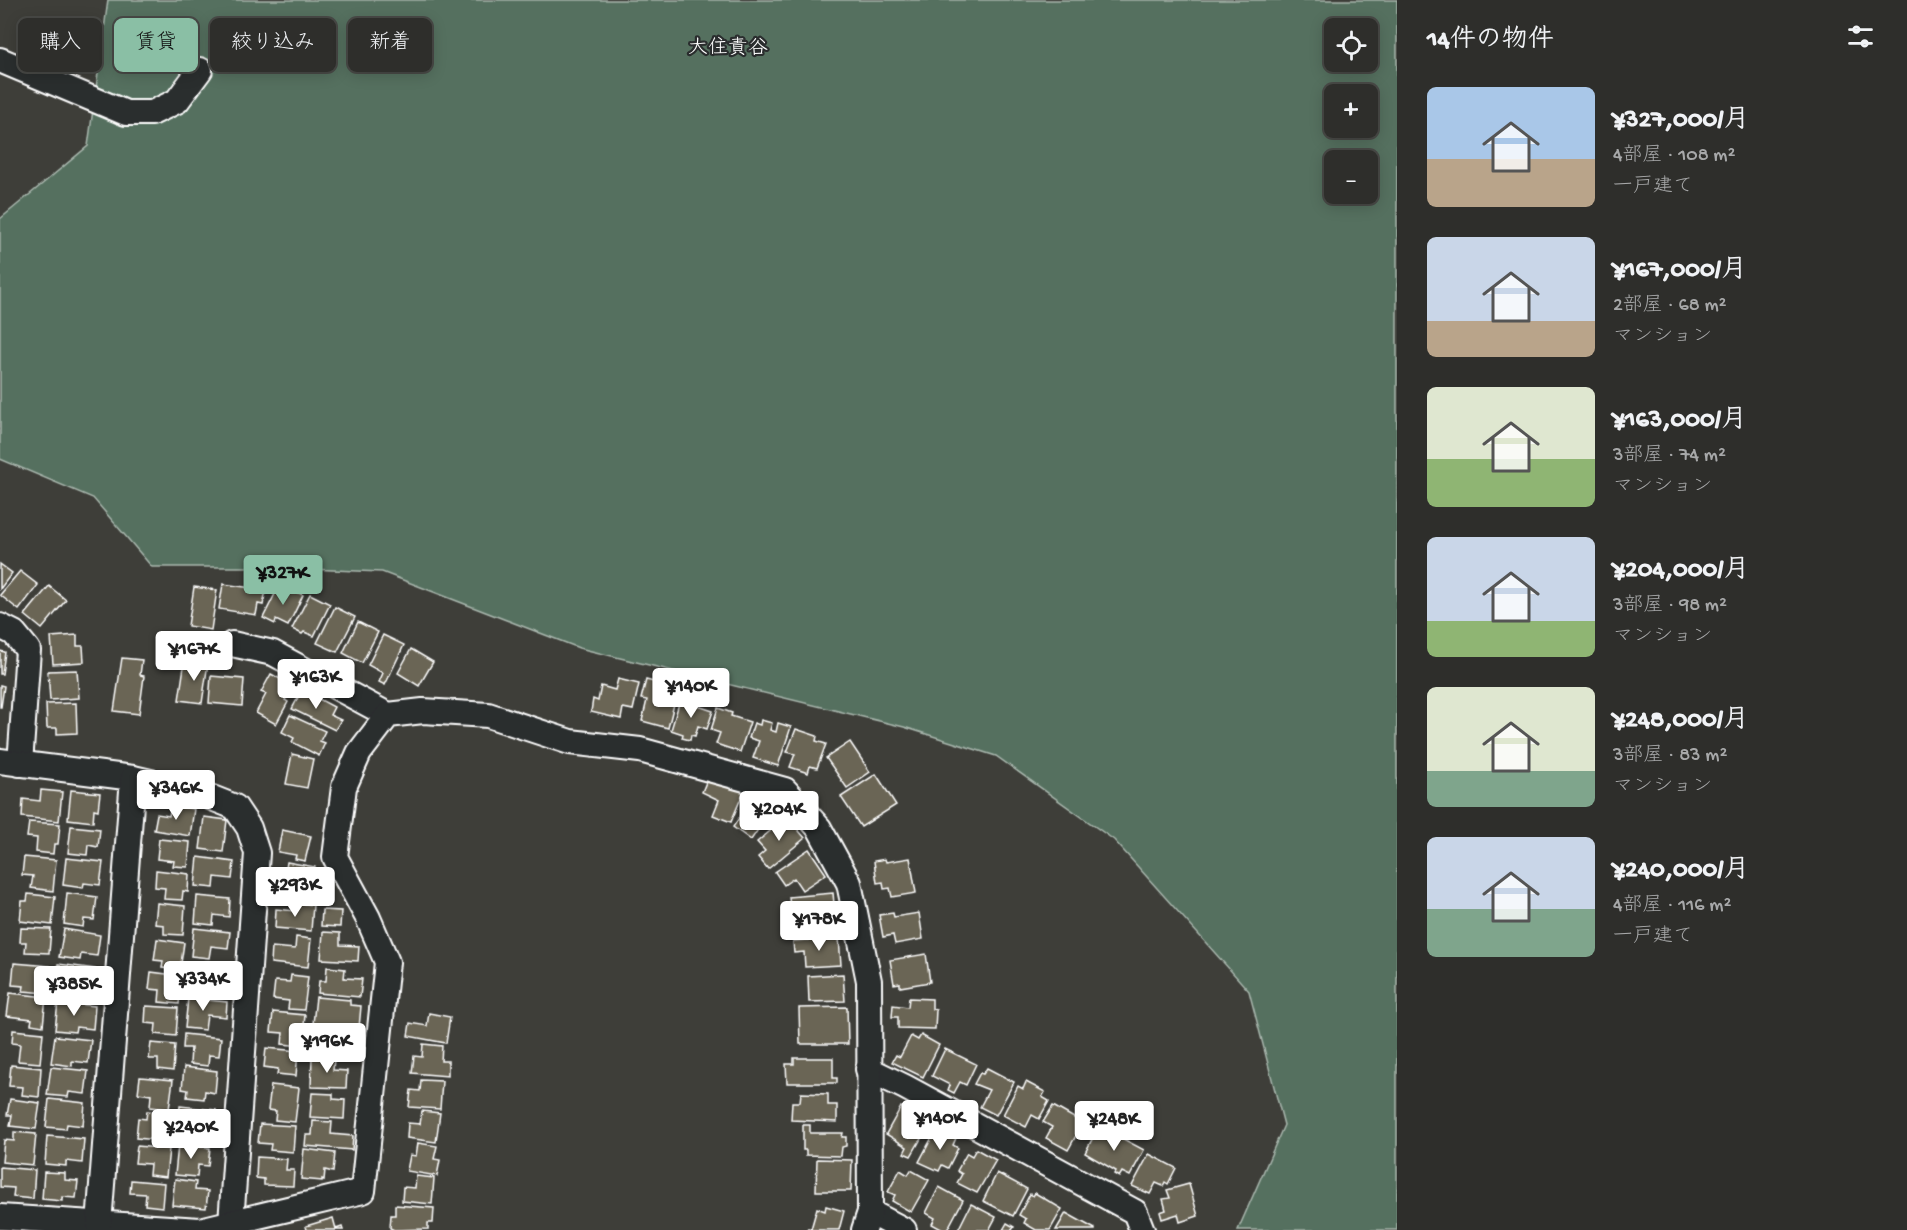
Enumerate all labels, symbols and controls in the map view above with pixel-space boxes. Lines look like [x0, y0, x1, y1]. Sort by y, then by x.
chip: 購入 [18, 18, 102, 72]
chip: 賃貸 [114, 18, 198, 72]
chip: 絞り込み [210, 18, 336, 72]
chip: 新着 [348, 18, 432, 72]
map controls [1324, 18, 1378, 204]
button: locate [1324, 18, 1378, 72]
icon: filters [1844, 20, 1877, 53]
text: 14件の物件 [1427, 26, 1554, 57]
district label: 大住責谷 [688, 36, 768, 61]
button: + [1324, 84, 1378, 138]
text: ¥327,000/月 [1613, 106, 1750, 137]
icon: home [1475, 111, 1547, 183]
text: 4部屋 · 108 m² [1613, 145, 1735, 168]
button: − [1324, 150, 1378, 204]
text: 一戸建て [1613, 176, 1693, 199]
text: ¥167,000/月 [1613, 256, 1747, 287]
icon: home [1475, 261, 1547, 333]
text: 2部屋 · 68 m² [1613, 295, 1727, 318]
text: マンション [1613, 326, 1712, 349]
text: ¥163,000/月 [1613, 406, 1747, 437]
icon: home [1475, 411, 1547, 483]
text: 3部屋 · 74 m² [1613, 445, 1726, 468]
text: マンション [1613, 476, 1712, 499]
pin: ¥327K [241, 555, 325, 606]
text: ¥204,000/月 [1613, 556, 1750, 587]
icon: home [1475, 561, 1547, 633]
text: ¥327K [258, 563, 308, 586]
text: 3部屋 · 98 m² [1613, 595, 1727, 618]
text: マンション [1613, 626, 1712, 649]
pin: ¥167K [152, 631, 236, 682]
text: ¥167K [170, 639, 218, 662]
pin: ¥163K [274, 659, 358, 710]
text: ¥163K [292, 667, 340, 690]
pin: ¥140K [649, 668, 733, 719]
text: ¥140K [666, 676, 716, 699]
text: ¥248,000/月 [1613, 706, 1749, 737]
icon: home [1475, 711, 1547, 783]
text: 3部屋 · 83 m² [1613, 745, 1727, 768]
pin: ¥346K [134, 770, 218, 821]
text: マンション [1613, 776, 1712, 799]
text: ¥346K [151, 778, 201, 801]
pin: ¥204K [737, 791, 821, 842]
text: ¥204K [754, 799, 804, 822]
text: ¥240,000/月 [1613, 856, 1750, 887]
icon: home [1475, 861, 1547, 933]
pin: ¥293K [253, 867, 337, 918]
text: ¥293K [270, 875, 320, 898]
text: 4部屋 · 116 m² [1613, 895, 1731, 918]
pin: ¥178K [777, 901, 861, 952]
text: ¥178K [794, 909, 844, 932]
text: 一戸建て [1613, 926, 1693, 949]
pin: ¥334K [161, 961, 245, 1012]
pin: ¥385K [32, 966, 116, 1017]
text: ¥334K [178, 969, 228, 992]
text: ¥385K [48, 974, 100, 997]
pin: ¥196K [285, 1023, 369, 1074]
text: ¥196K [303, 1031, 351, 1054]
pin: ¥140K [898, 1100, 982, 1151]
pin: ¥248K [1072, 1101, 1156, 1152]
text: ¥140K [915, 1108, 965, 1131]
pin: ¥240K [149, 1109, 233, 1160]
text: ¥248K [1089, 1109, 1139, 1132]
text: ¥240K [166, 1117, 216, 1140]

